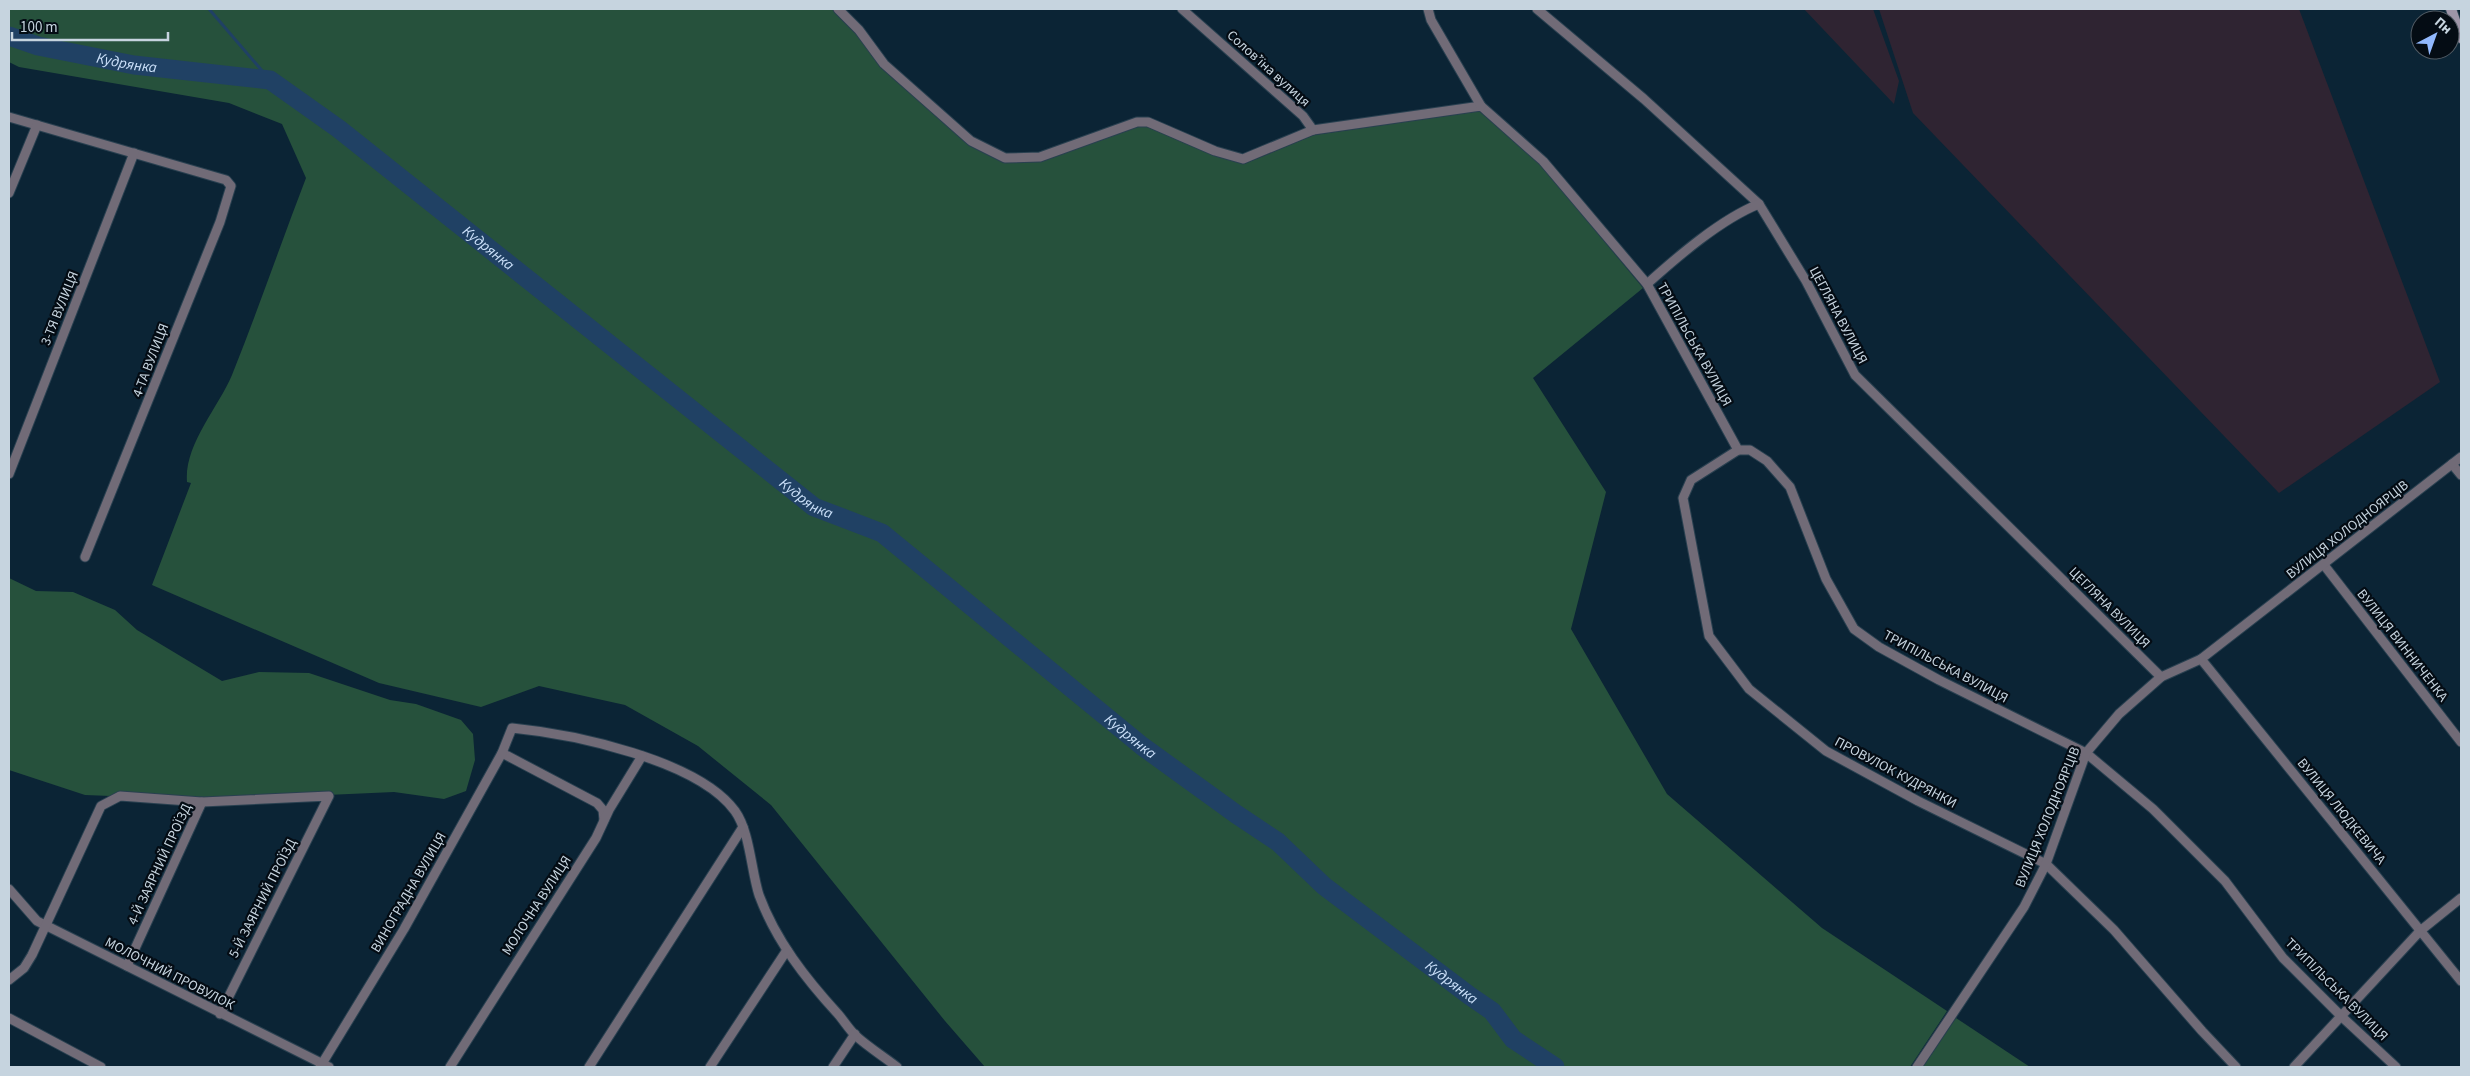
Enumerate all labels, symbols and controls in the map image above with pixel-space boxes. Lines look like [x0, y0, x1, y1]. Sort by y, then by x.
scale bar [12, 10, 169, 42]
north arrow [2410, 10, 2460, 60]
text: Пн [2430, 13, 2456, 39]
text: 100 m [20, 17, 58, 38]
street label: Соловʼїна вулиця [1222, 26, 1315, 112]
water label: Кудрянка [94, 48, 158, 78]
water label: Кудрянка [458, 221, 519, 276]
street label: ЦЕГЛЯНА ВУЛИЦЯ [1804, 263, 1872, 368]
street label: 3-ТЯ ВУЛИЦЯ [36, 268, 84, 349]
street label: ТРИПІЛЬСЬКА ВУЛИЦЯ [1652, 279, 1736, 410]
street label: 4-ТА ВУЛИЦЯ [128, 320, 174, 400]
water label: Кудрянка [775, 473, 836, 524]
street label: ВУЛИЦЯ ХОЛОДНОЯРЦІВ [2282, 476, 2413, 584]
street label: ЦЕГЛЯНА ВУЛИЦЯ [2064, 562, 2155, 653]
street label: ВУЛИЦЯ ВИННИЧЕНКА [2352, 585, 2453, 706]
street label: ТРИПІЛЬСЬКА ВУЛИЦЯ [1880, 626, 2011, 708]
water label: Кудрянка [1100, 709, 1161, 764]
street label: ПРОВУЛОК КУДРЯНКИ [1831, 732, 1960, 814]
street label: ВУЛИЦЯ ХОЛОДНОЯРЦІВ [2010, 744, 2085, 891]
street label: ВУЛИЦЯ ЛЮДКЕВИЧА [2292, 754, 2391, 869]
street label: 4-Й ЗАЯРНИЙ ПРОЇЗД [123, 801, 197, 928]
street label: ВИНОГРАДНА ВУЛИЦЯ [366, 829, 451, 956]
street label: 5-Й ЗАЯРНИЙ ПРОЇЗД [224, 835, 302, 962]
street label: МОЛОЧНА ВУЛИЦЯ [497, 852, 577, 959]
street label: МОЛОЧНИЙ ПРОВУЛОК [101, 933, 239, 1016]
street label: ТРИПІЛЬСЬКА ВУЛИЦЯ [2280, 934, 2392, 1046]
water label: Кудрянка [1421, 956, 1482, 1009]

